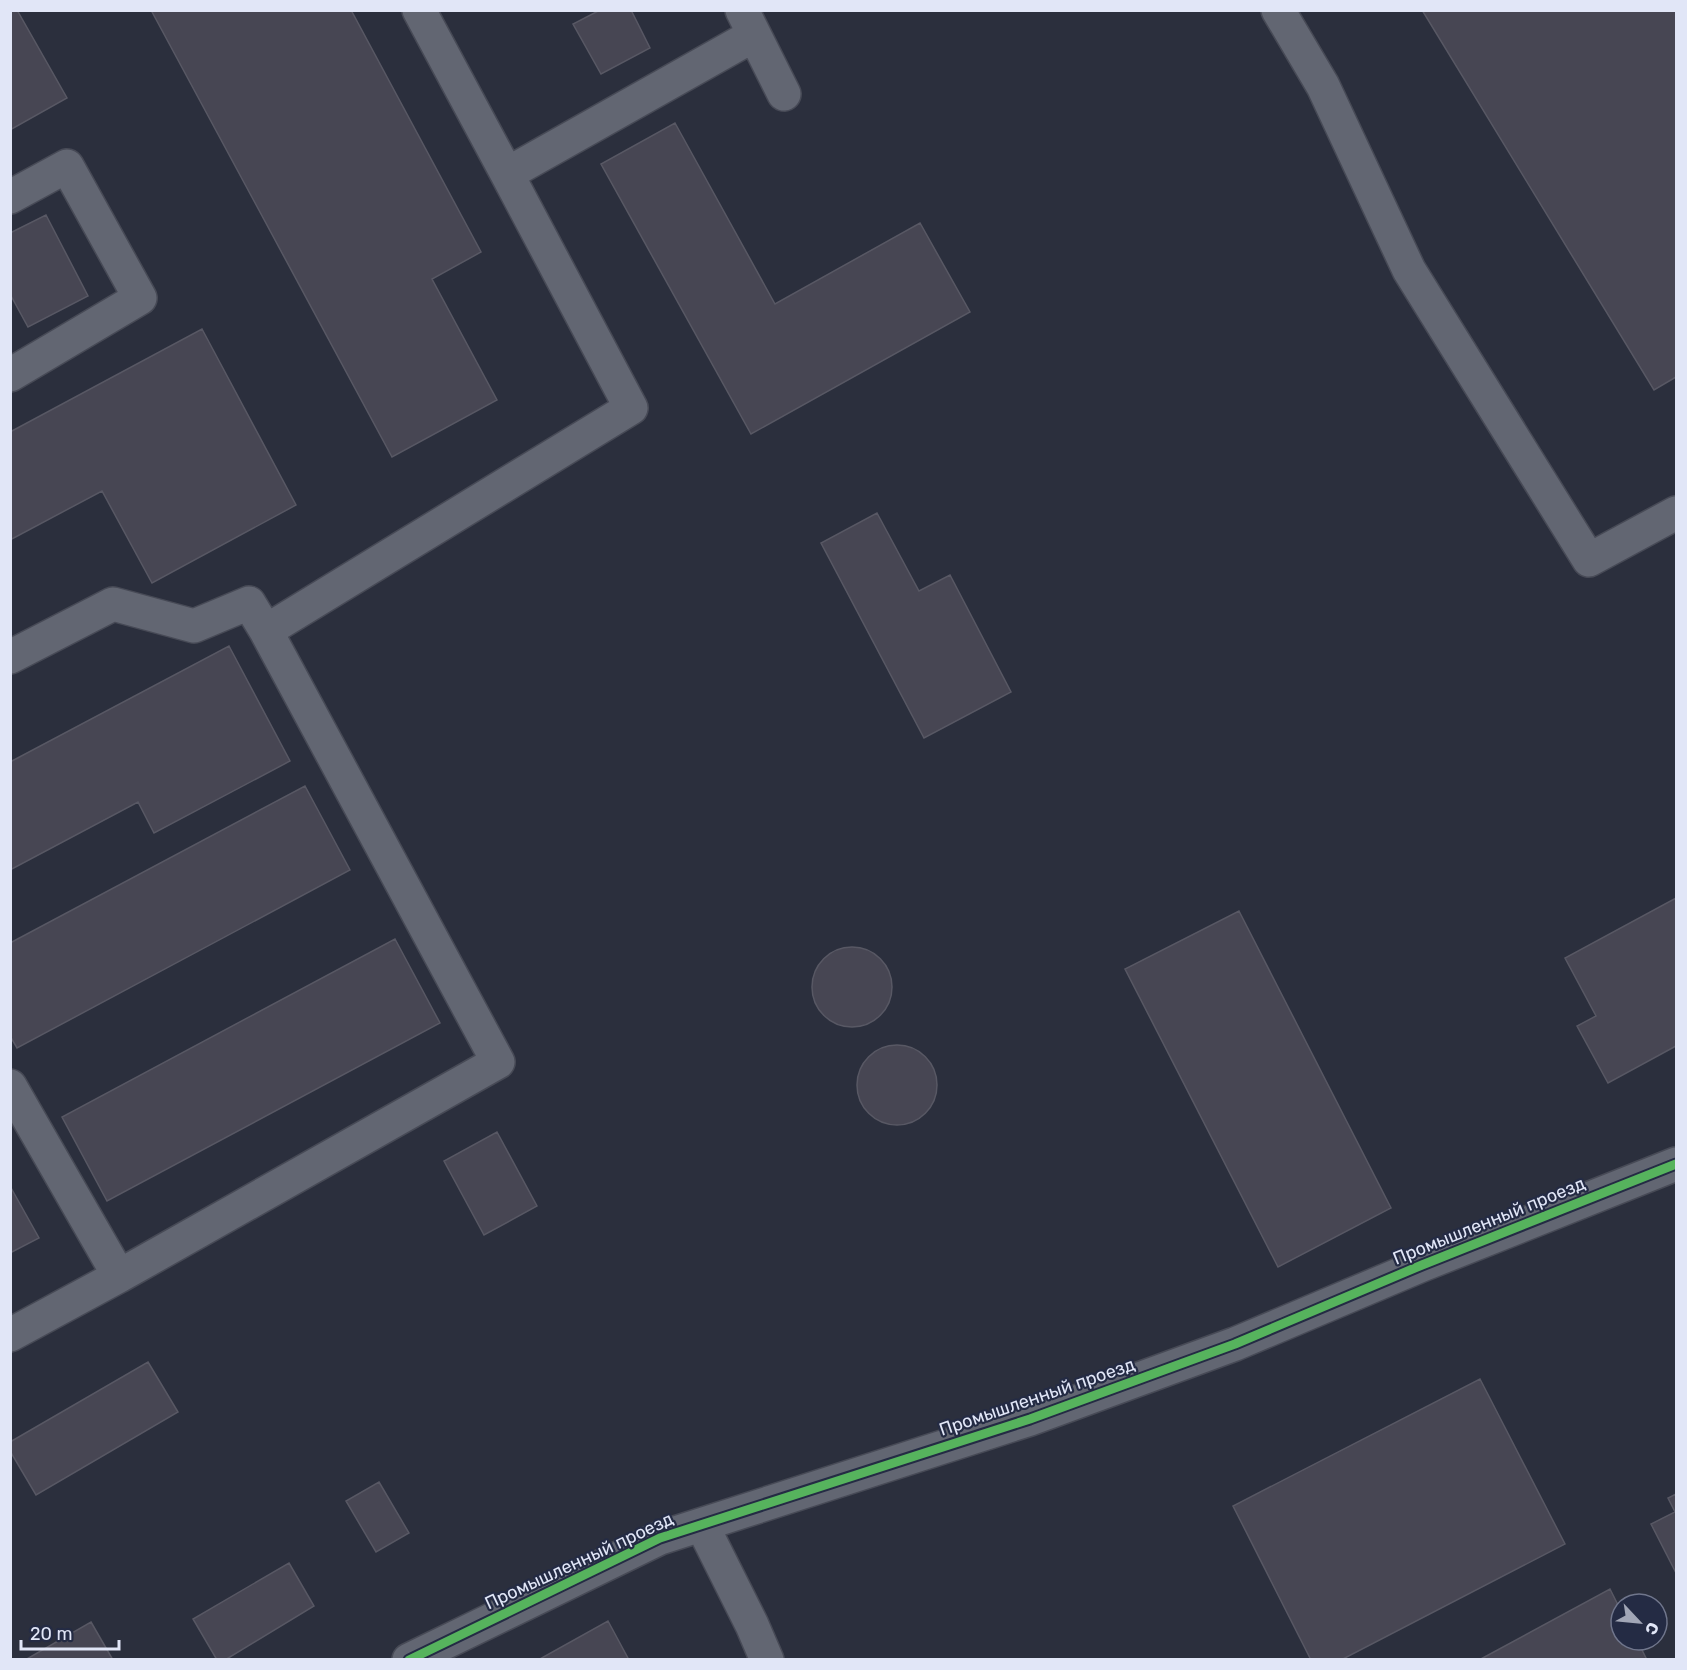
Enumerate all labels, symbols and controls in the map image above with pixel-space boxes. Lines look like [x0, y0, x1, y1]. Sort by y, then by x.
street label: Промышленный проезд [1390, 1172, 1589, 1270]
street label: Промышленный проезд [936, 1353, 1138, 1441]
street label: Промышленный проезд [481, 1508, 677, 1614]
north arrow [1609, 1592, 1669, 1652]
scale bar [21, 1613, 118, 1651]
text: С [1641, 1619, 1663, 1638]
text: 20 m [30, 1623, 72, 1645]

